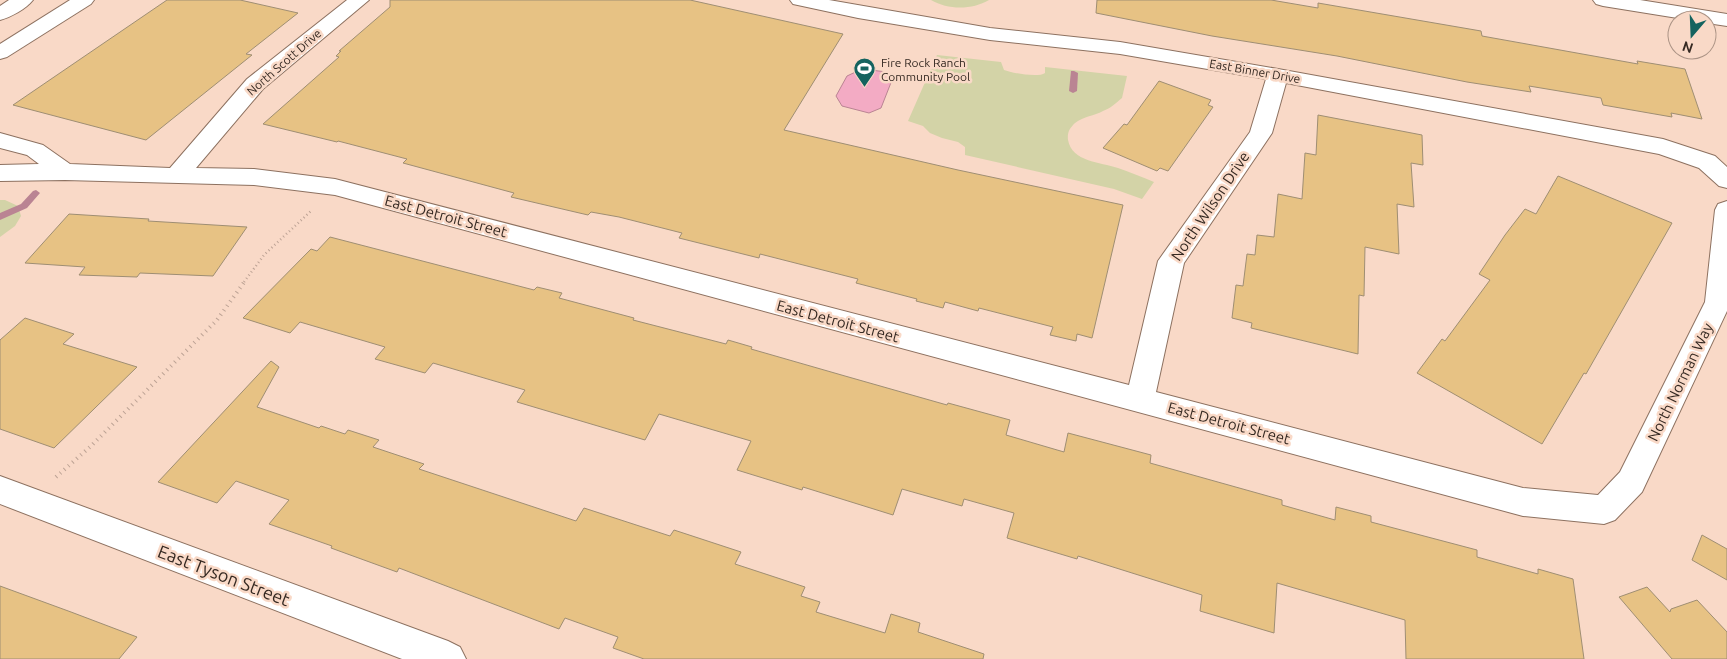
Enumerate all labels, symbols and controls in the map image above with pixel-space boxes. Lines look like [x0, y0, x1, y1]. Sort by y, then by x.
north arrow [1667, 10, 1717, 60]
street label: North Scott Drive [244, 26, 324, 98]
text: N [1680, 38, 1695, 57]
place label: Fire Rock Ranch Community Pool [881, 56, 970, 83]
sports icon: Fire Rock Ranch Community Pool [853, 57, 877, 88]
street label: East Binner Drive [1209, 57, 1301, 85]
street label: North Wilson Drive [1167, 148, 1253, 264]
street label: East Detroit Street [383, 191, 509, 241]
street label: East Detroit Street [775, 296, 901, 346]
street label: North Norman Way [1644, 320, 1716, 444]
street label: East Detroit Street [1166, 398, 1292, 448]
street label: East Tyson Street [155, 541, 293, 609]

